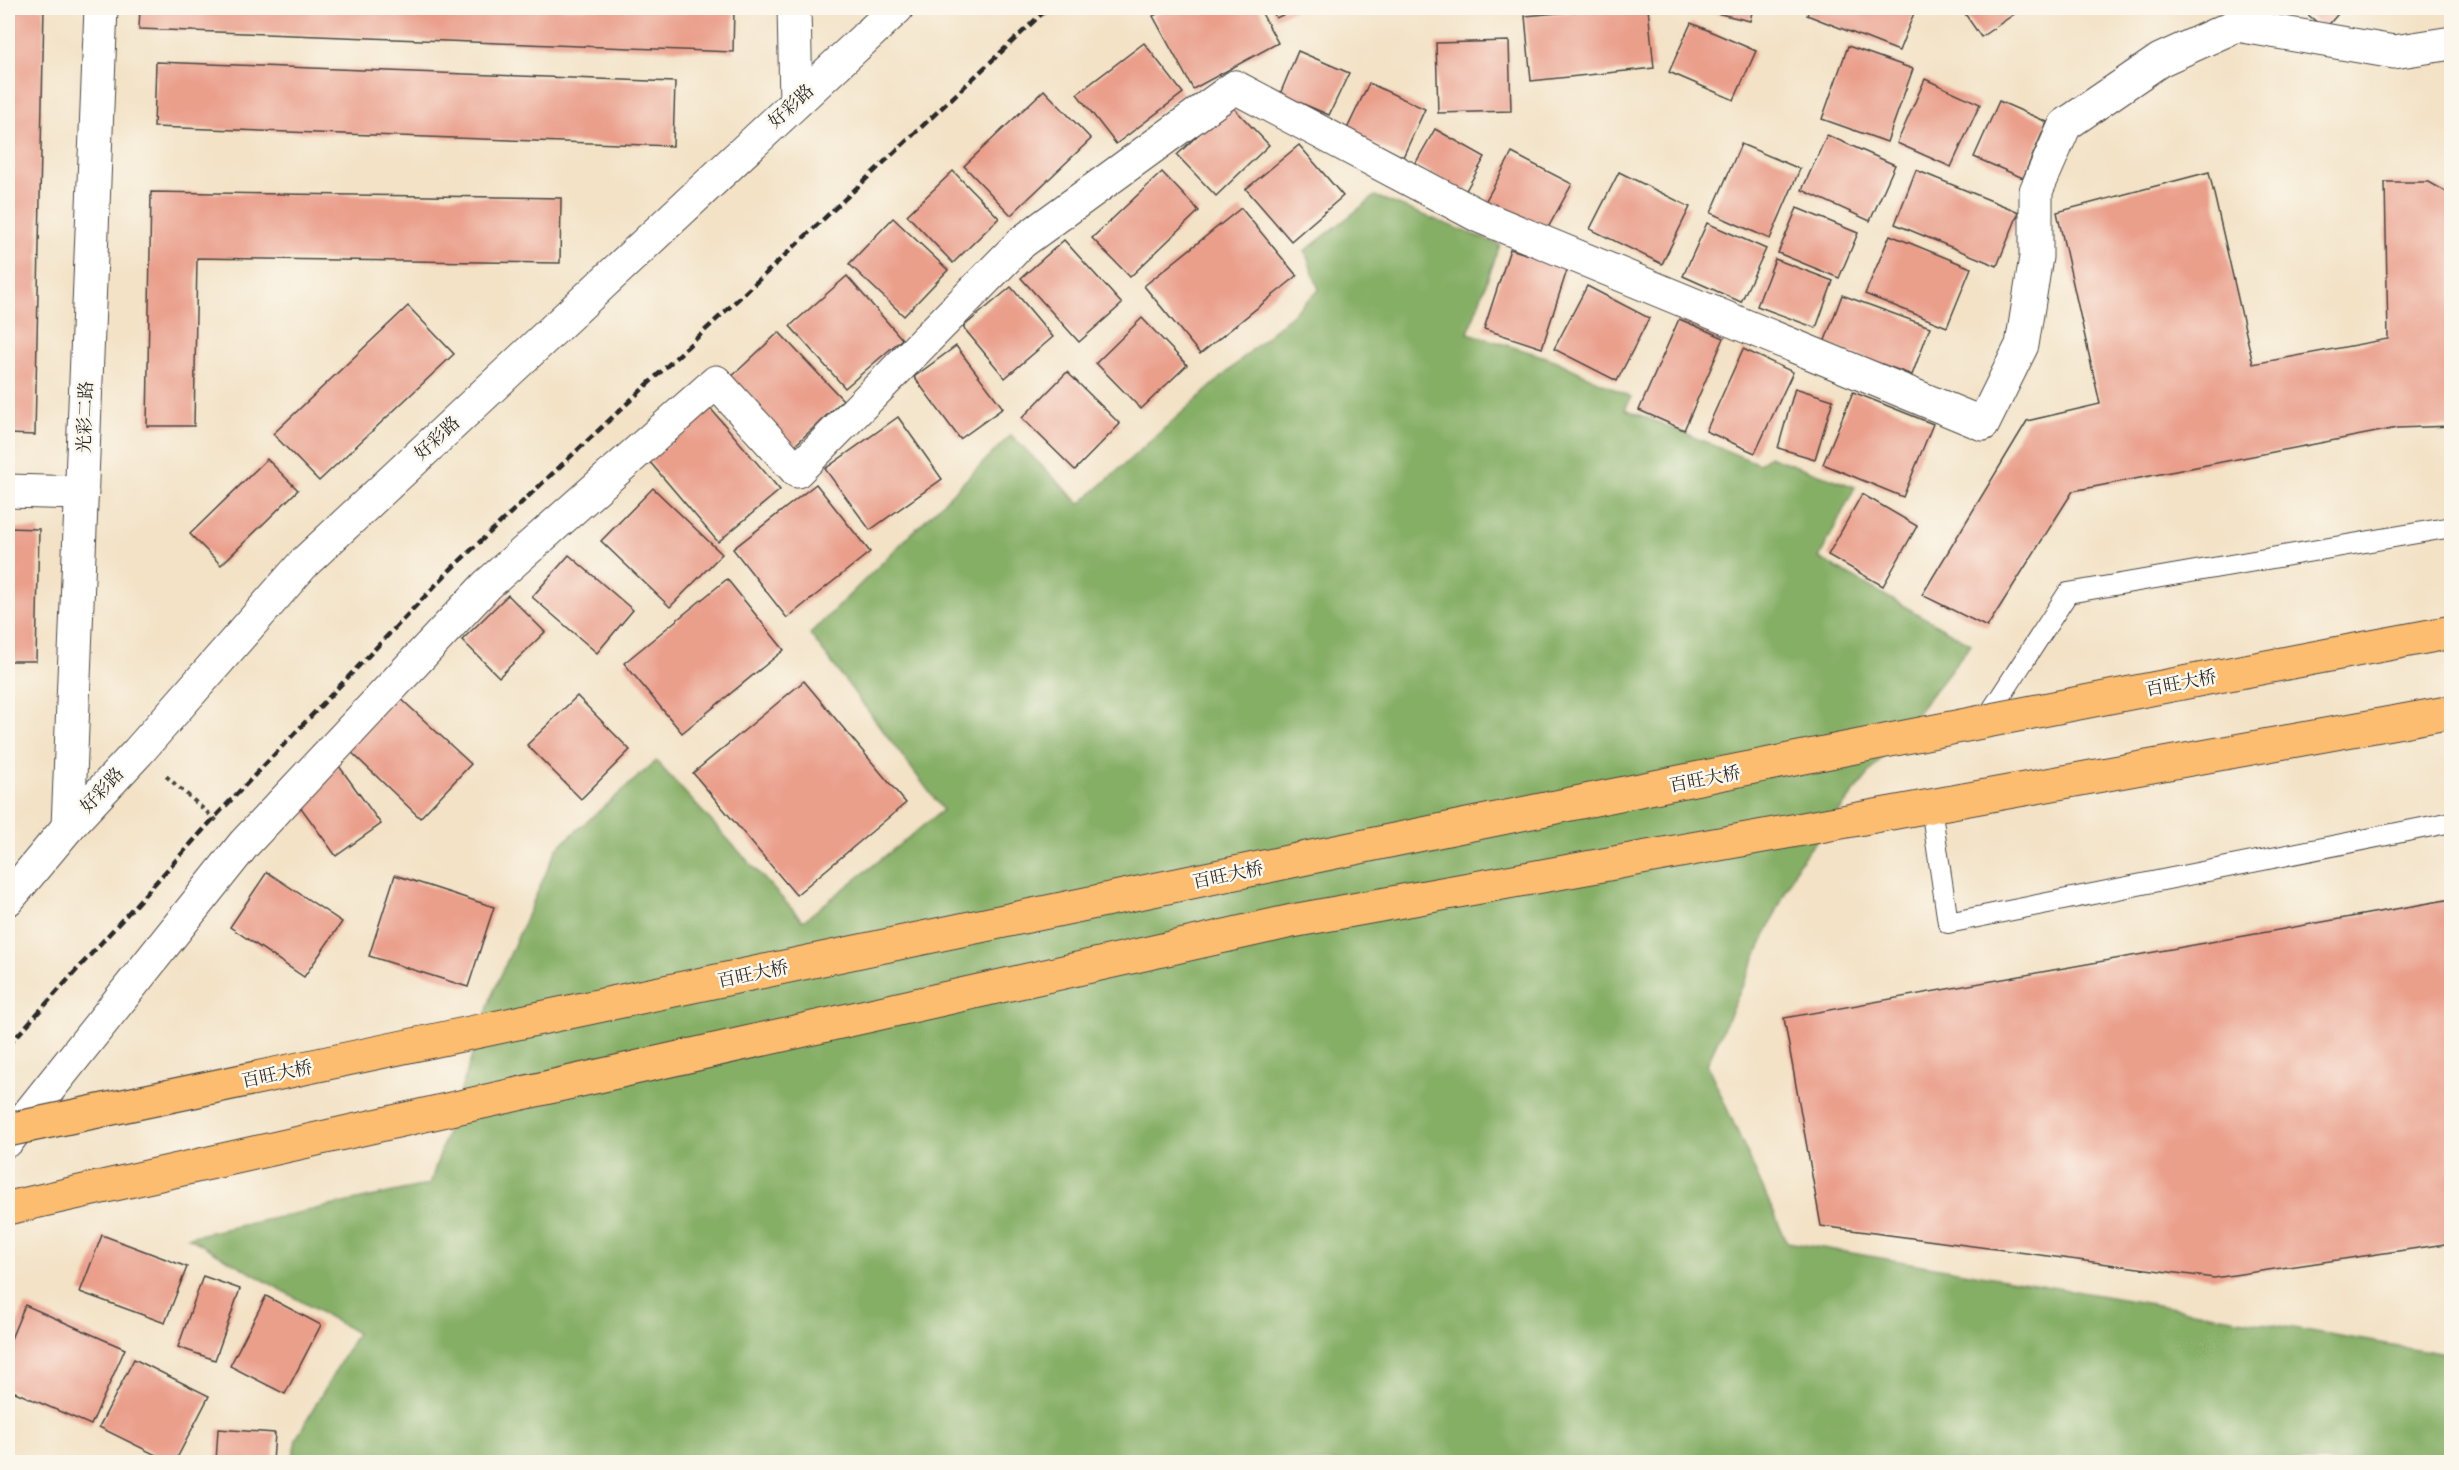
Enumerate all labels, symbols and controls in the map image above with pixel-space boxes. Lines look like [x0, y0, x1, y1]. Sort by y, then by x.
street label: 好彩路 [764, 80, 819, 133]
street label: 光彩二路 [73, 381, 98, 453]
street label: 好彩路 [410, 412, 465, 465]
street label: 百旺大桥 [2144, 665, 2219, 702]
street label: 百旺大桥 [1668, 761, 1743, 798]
street label: 好彩路 [76, 763, 129, 818]
street label: 百旺大桥 [1190, 857, 1266, 894]
street label: 百旺大桥 [715, 956, 791, 993]
street label: 百旺大桥 [239, 1056, 315, 1093]

